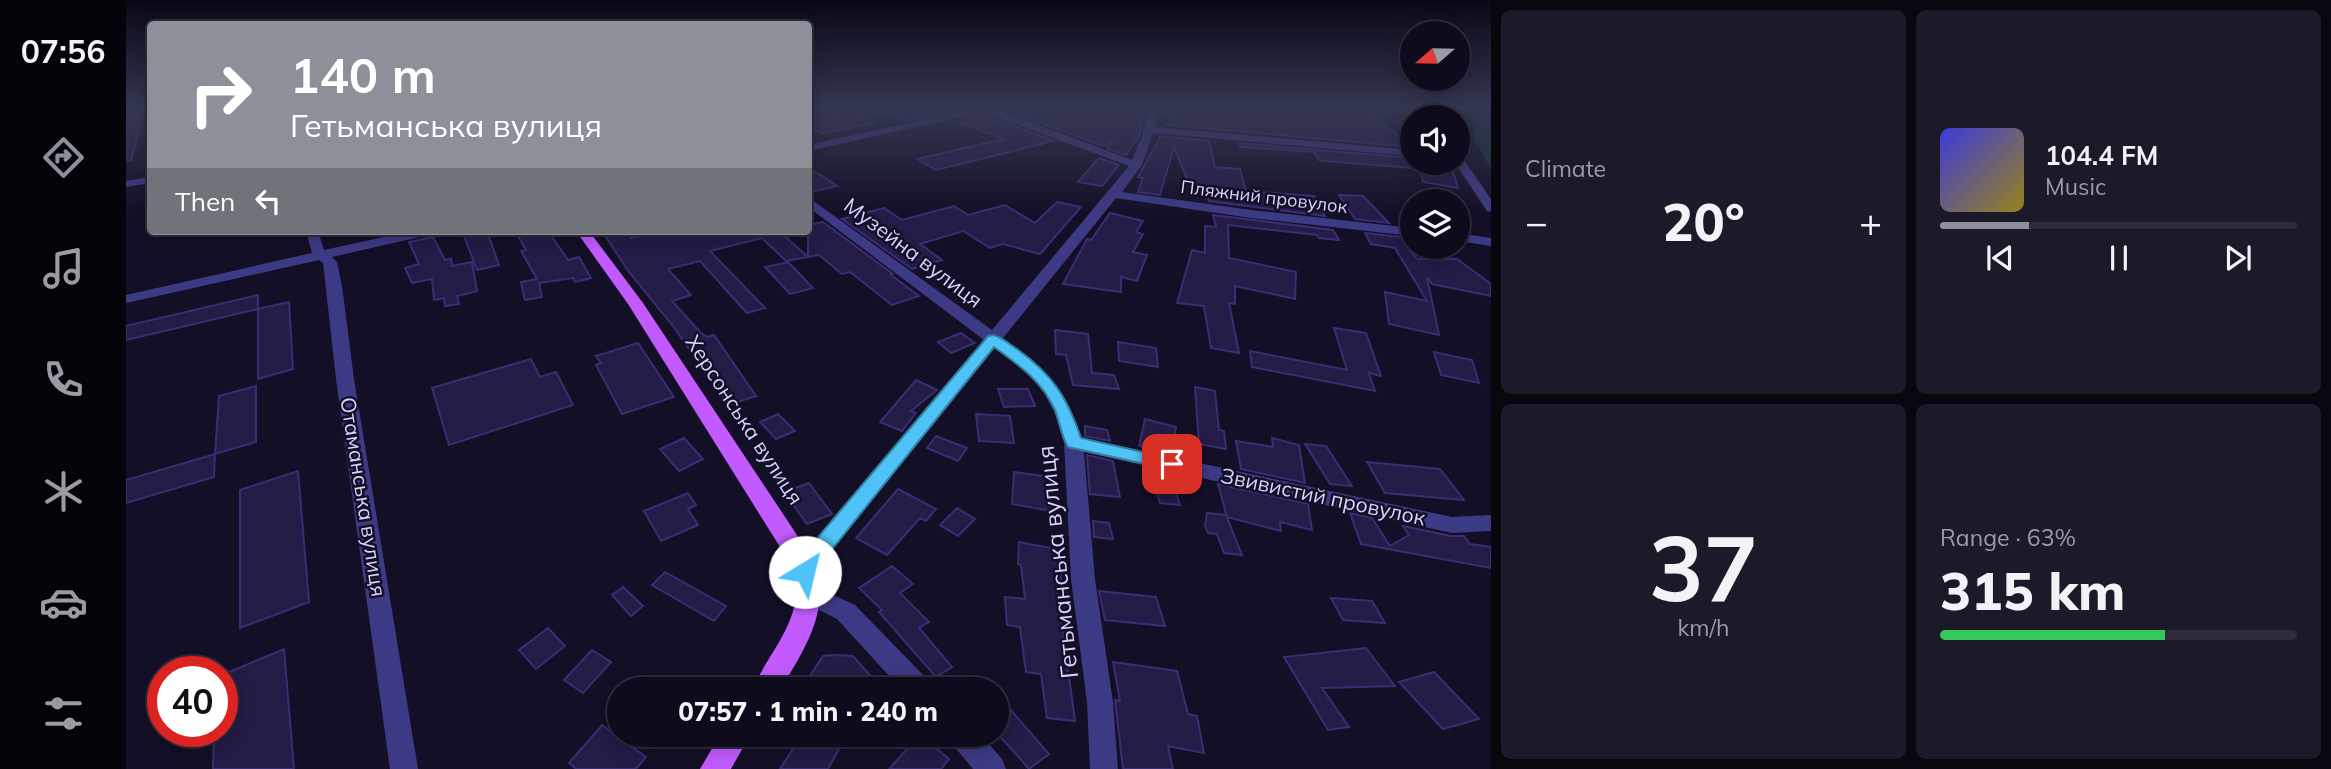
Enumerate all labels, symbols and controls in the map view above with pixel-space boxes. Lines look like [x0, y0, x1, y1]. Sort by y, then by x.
north arrow [1400, 21, 1470, 91]
map controls [1400, 21, 1470, 259]
text: 07:56 [21, 31, 105, 71]
text: 140 m [290, 44, 436, 105]
icon: right [175, 49, 266, 140]
text: Гетьманська вулиця [290, 105, 602, 145]
button: sound [1400, 105, 1470, 175]
icon: directions [39, 133, 88, 182]
text: 104.4 FM [2045, 139, 2158, 172]
text: Climate [1525, 154, 1606, 183]
text: Music [2045, 172, 2106, 201]
street label: Пляжний провулок [1179, 175, 1349, 218]
icon: left [249, 182, 287, 220]
text: Then [175, 185, 235, 218]
button: layers [1400, 189, 1470, 259]
text: 20° [1662, 189, 1745, 254]
street label: Музейна вулиця [839, 192, 988, 313]
text: − [1525, 198, 1548, 246]
text: + [1859, 198, 1882, 246]
icon: previous [1981, 239, 2019, 277]
icon: pause [2100, 239, 2138, 277]
icon: next [2219, 239, 2257, 277]
icon: music [39, 244, 88, 293]
street label: Херсонська вулиця [680, 330, 809, 509]
icon: phone [39, 355, 88, 404]
street label: Отаманська вулиця [335, 395, 393, 598]
pin [1142, 434, 1202, 494]
street label: Гетьманська вулиця [1030, 444, 1084, 680]
icon: arrive [1153, 445, 1191, 483]
street label: Звивистий провулок [1219, 462, 1429, 531]
icon: climate [39, 467, 88, 516]
text: 37 [1649, 510, 1758, 624]
text: Range · 63% [1940, 523, 2076, 552]
position arrow [768, 535, 842, 609]
text: 315 km [1940, 558, 2125, 623]
icon: car [39, 578, 88, 627]
text: km/h [1677, 613, 1730, 642]
speed limit sign: 40 [147, 656, 238, 747]
icon: filters [39, 689, 88, 738]
text: 07:57 · 1 min · 240 m [678, 695, 938, 728]

